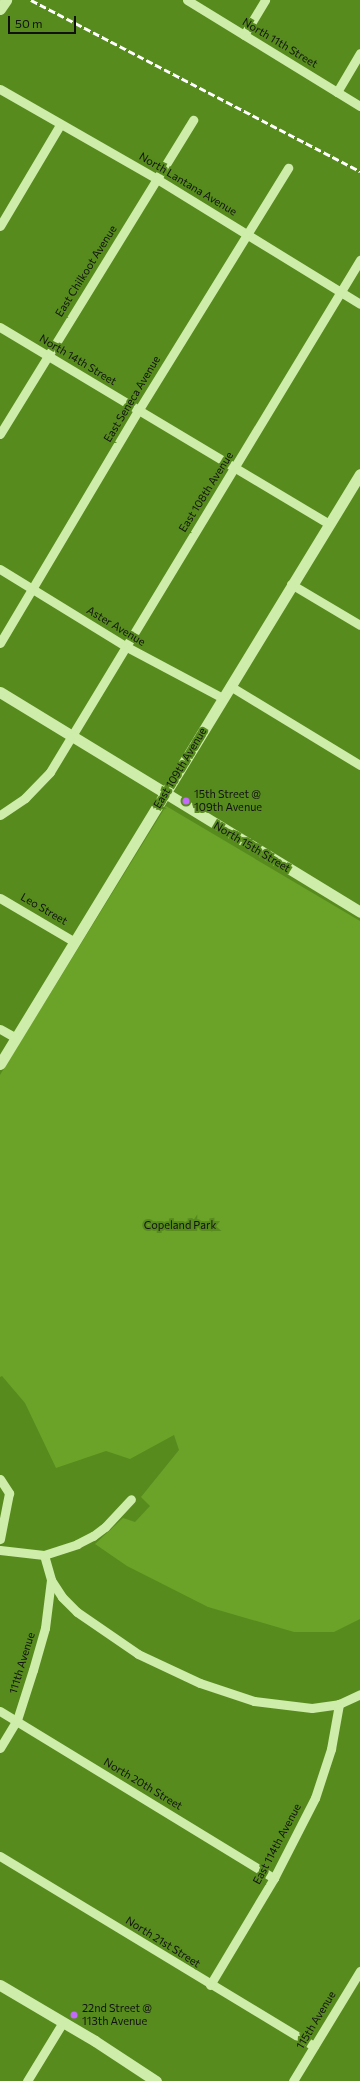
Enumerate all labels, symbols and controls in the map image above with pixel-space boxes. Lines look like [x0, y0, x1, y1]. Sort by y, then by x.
scale bar [10, 8, 78, 34]
street label: North 11th Street [240, 15, 320, 71]
text: 50 m [15, 16, 43, 30]
street label: North Lantana Avenue [137, 150, 239, 218]
street label: East Chilkoot Avenue [52, 223, 120, 319]
street label: North 14th Street [37, 332, 119, 388]
street label: East Seneca Avenue [101, 354, 163, 444]
street label: East 108th Avenue [176, 449, 236, 535]
street label: Aster Avenue [84, 603, 148, 649]
street label: East 109th Avenue [151, 725, 209, 811]
place label: 15th Street @ 109th Avenue [194, 788, 262, 814]
marker: 15th Street @ 109th Avenue [181, 796, 191, 806]
street label: North 15th Street [211, 819, 293, 875]
street label: Leo Street [18, 890, 70, 928]
park label: Copeland Park [144, 1218, 216, 1232]
street label: 111th Avenue [6, 1631, 38, 1695]
street label: North 20th Street [101, 1755, 185, 1813]
street label: East 114th Avenue [250, 1801, 304, 1887]
street label: North 21st Street [123, 1914, 203, 1970]
street label: 115th Avenue [294, 1989, 338, 2051]
place label: 22nd Street @ 113th Avenue [82, 2002, 152, 2028]
marker: 22nd Street @ 113th Avenue [69, 2010, 79, 2020]

